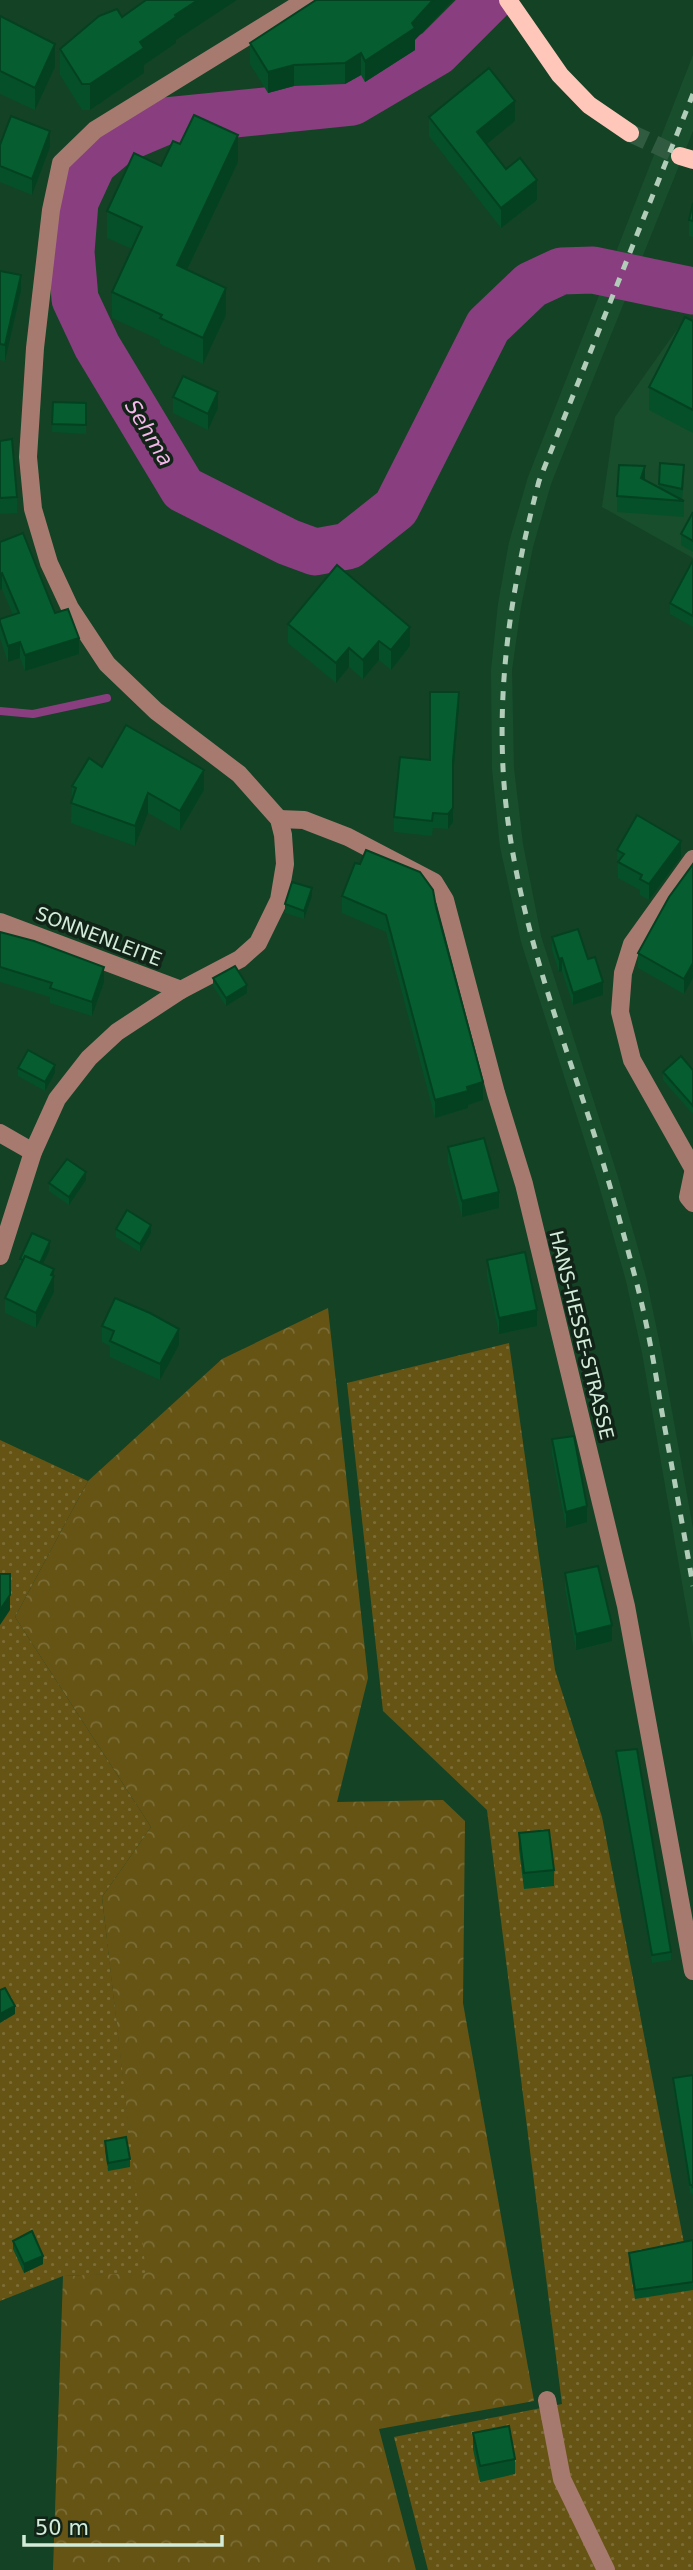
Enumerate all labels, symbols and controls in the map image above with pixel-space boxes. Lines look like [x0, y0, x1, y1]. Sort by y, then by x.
water label: Sehma [120, 396, 178, 470]
street label: SONNENLEITE [33, 902, 165, 970]
street label: HANS-HESSE-STRASSE [545, 1228, 619, 1442]
scale bar [24, 2504, 222, 2548]
text: 50 m [35, 2516, 89, 2540]

